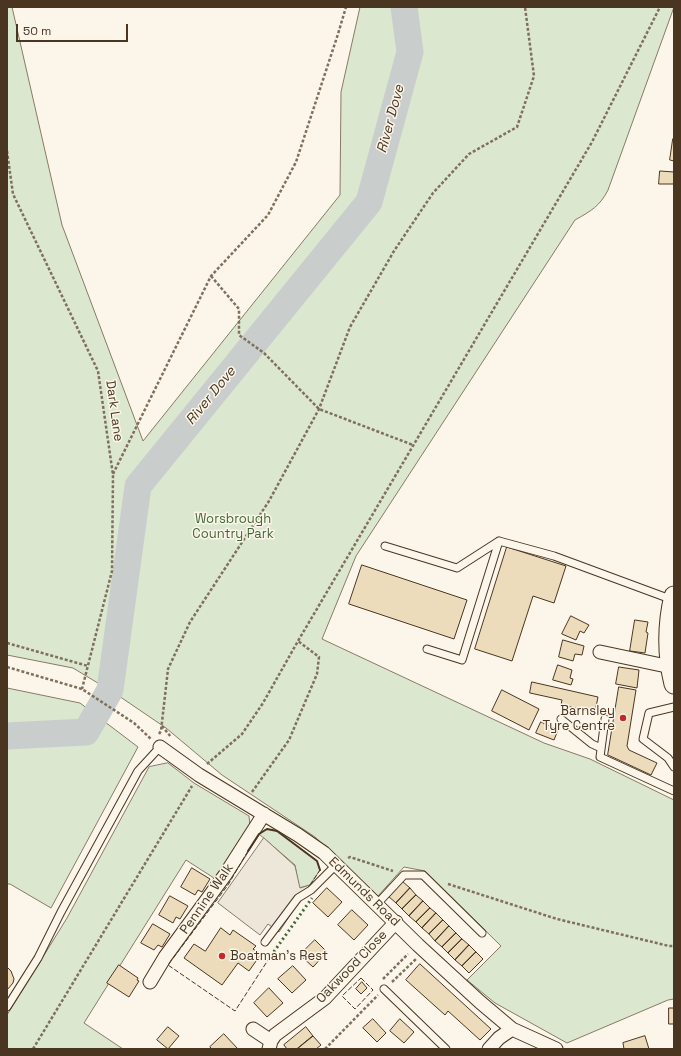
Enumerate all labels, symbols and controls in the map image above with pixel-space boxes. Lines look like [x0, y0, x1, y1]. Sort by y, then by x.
scale bar [18, 16, 130, 42]
text: 50 m [23, 23, 51, 39]
water label: River Dove [374, 83, 408, 155]
water label: River Dove [182, 364, 240, 428]
street label: Dark Lane [102, 379, 126, 443]
park label: Worsbrough Country Park [192, 511, 274, 542]
place label: Barnsley Tyre Centre [543, 703, 615, 734]
marker: Barnsley Tyre Centre [618, 713, 628, 723]
street label: Edmunds Road [325, 854, 403, 930]
street label: Pennine Walk [177, 861, 237, 937]
street label: Oakwood Close [313, 927, 391, 1007]
place label: Boatman's Rest [230, 948, 328, 964]
marker: Boatman's Rest [217, 951, 227, 961]

